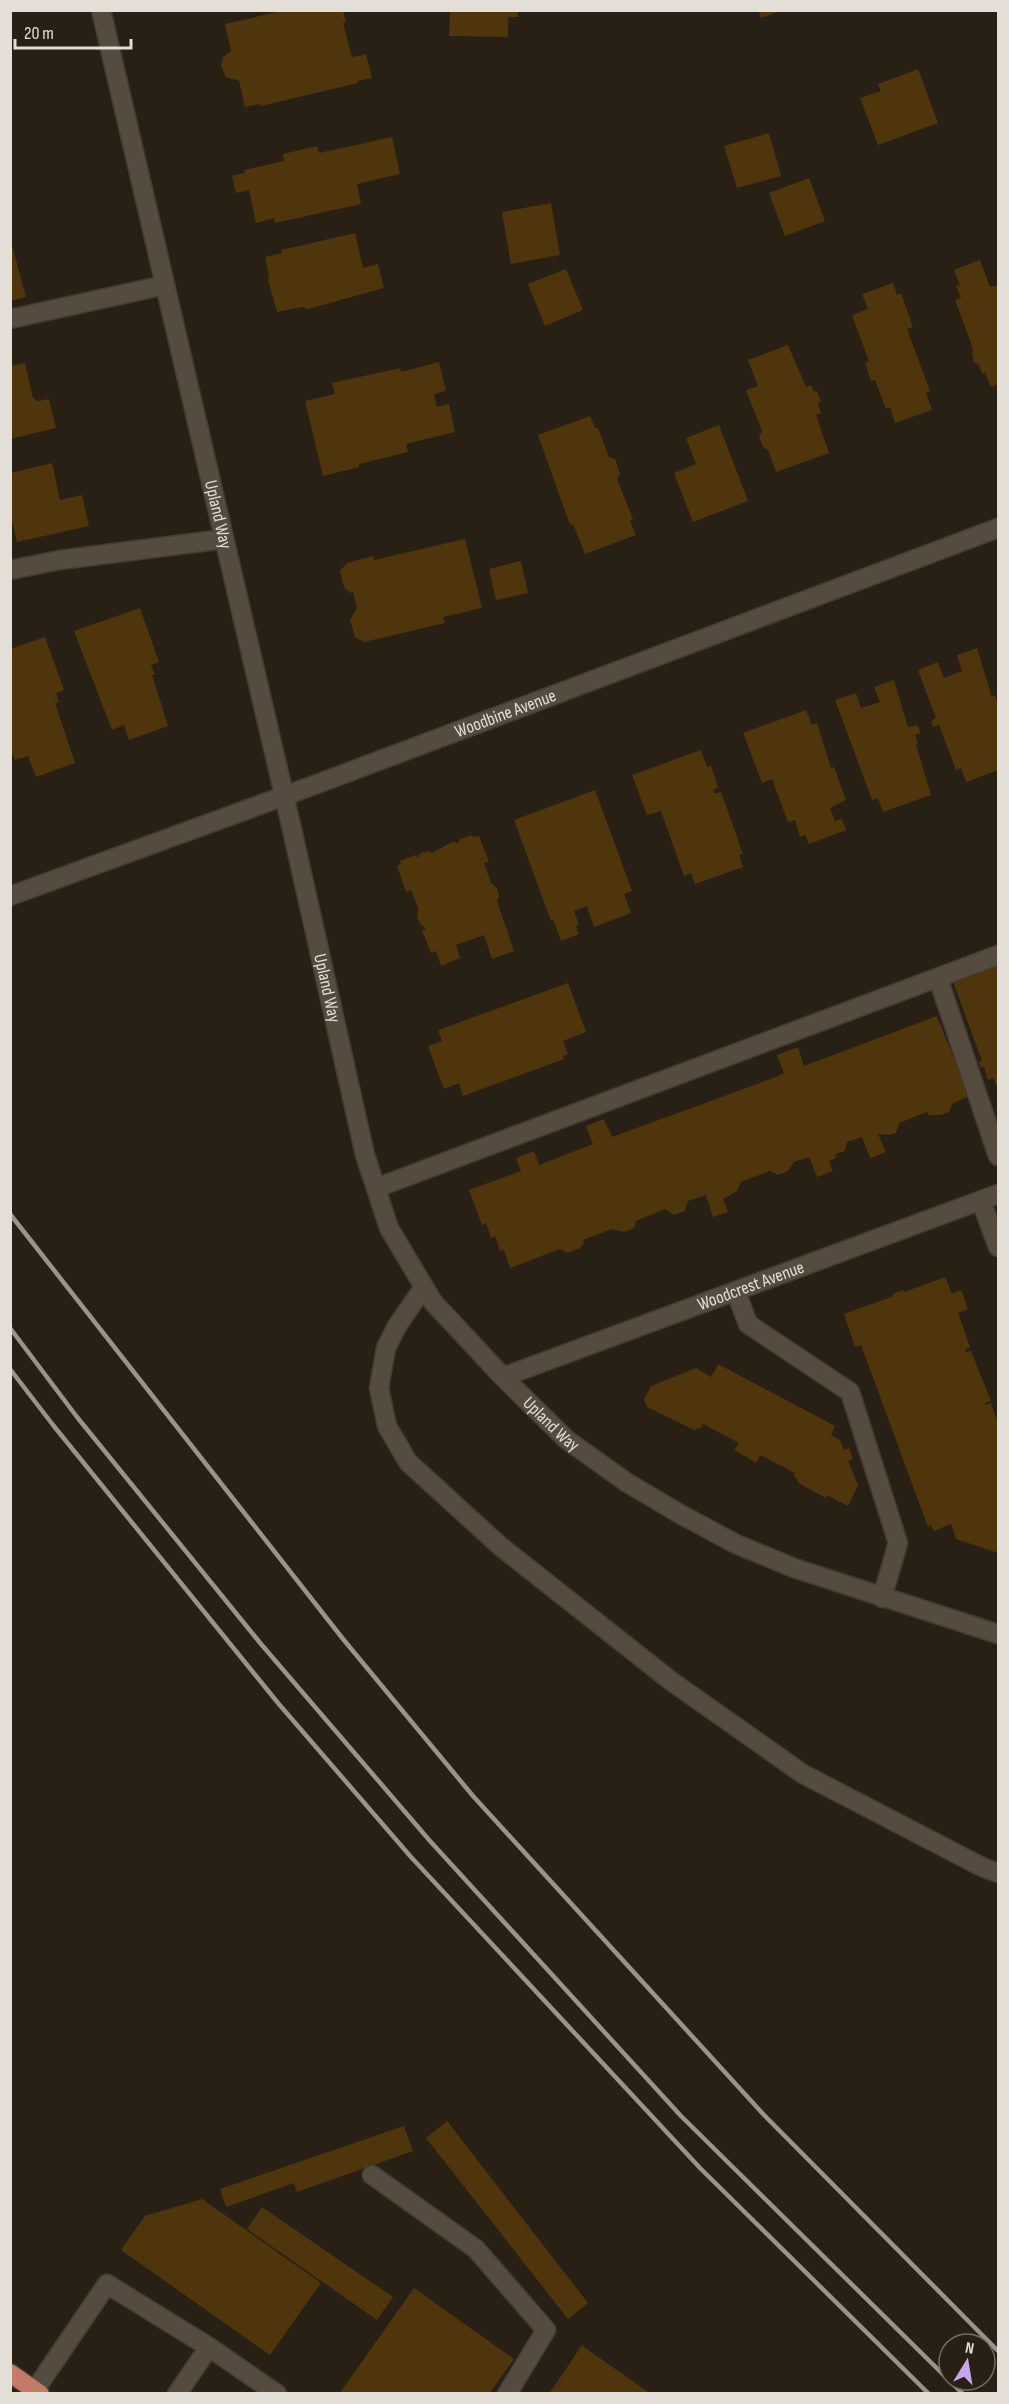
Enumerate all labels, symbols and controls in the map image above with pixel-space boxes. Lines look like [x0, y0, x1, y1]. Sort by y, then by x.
scale bar [15, 12, 130, 50]
text: 20 m [24, 23, 54, 44]
street label: Upland Way [200, 478, 237, 551]
street label: Woodbine Avenue [452, 685, 559, 742]
street label: Upland Way [310, 952, 345, 1024]
street label: Woodcrest Avenue [694, 1256, 807, 1315]
street label: Upland Way [519, 1392, 583, 1456]
north arrow [937, 2332, 997, 2392]
text: N [964, 2339, 976, 2359]

